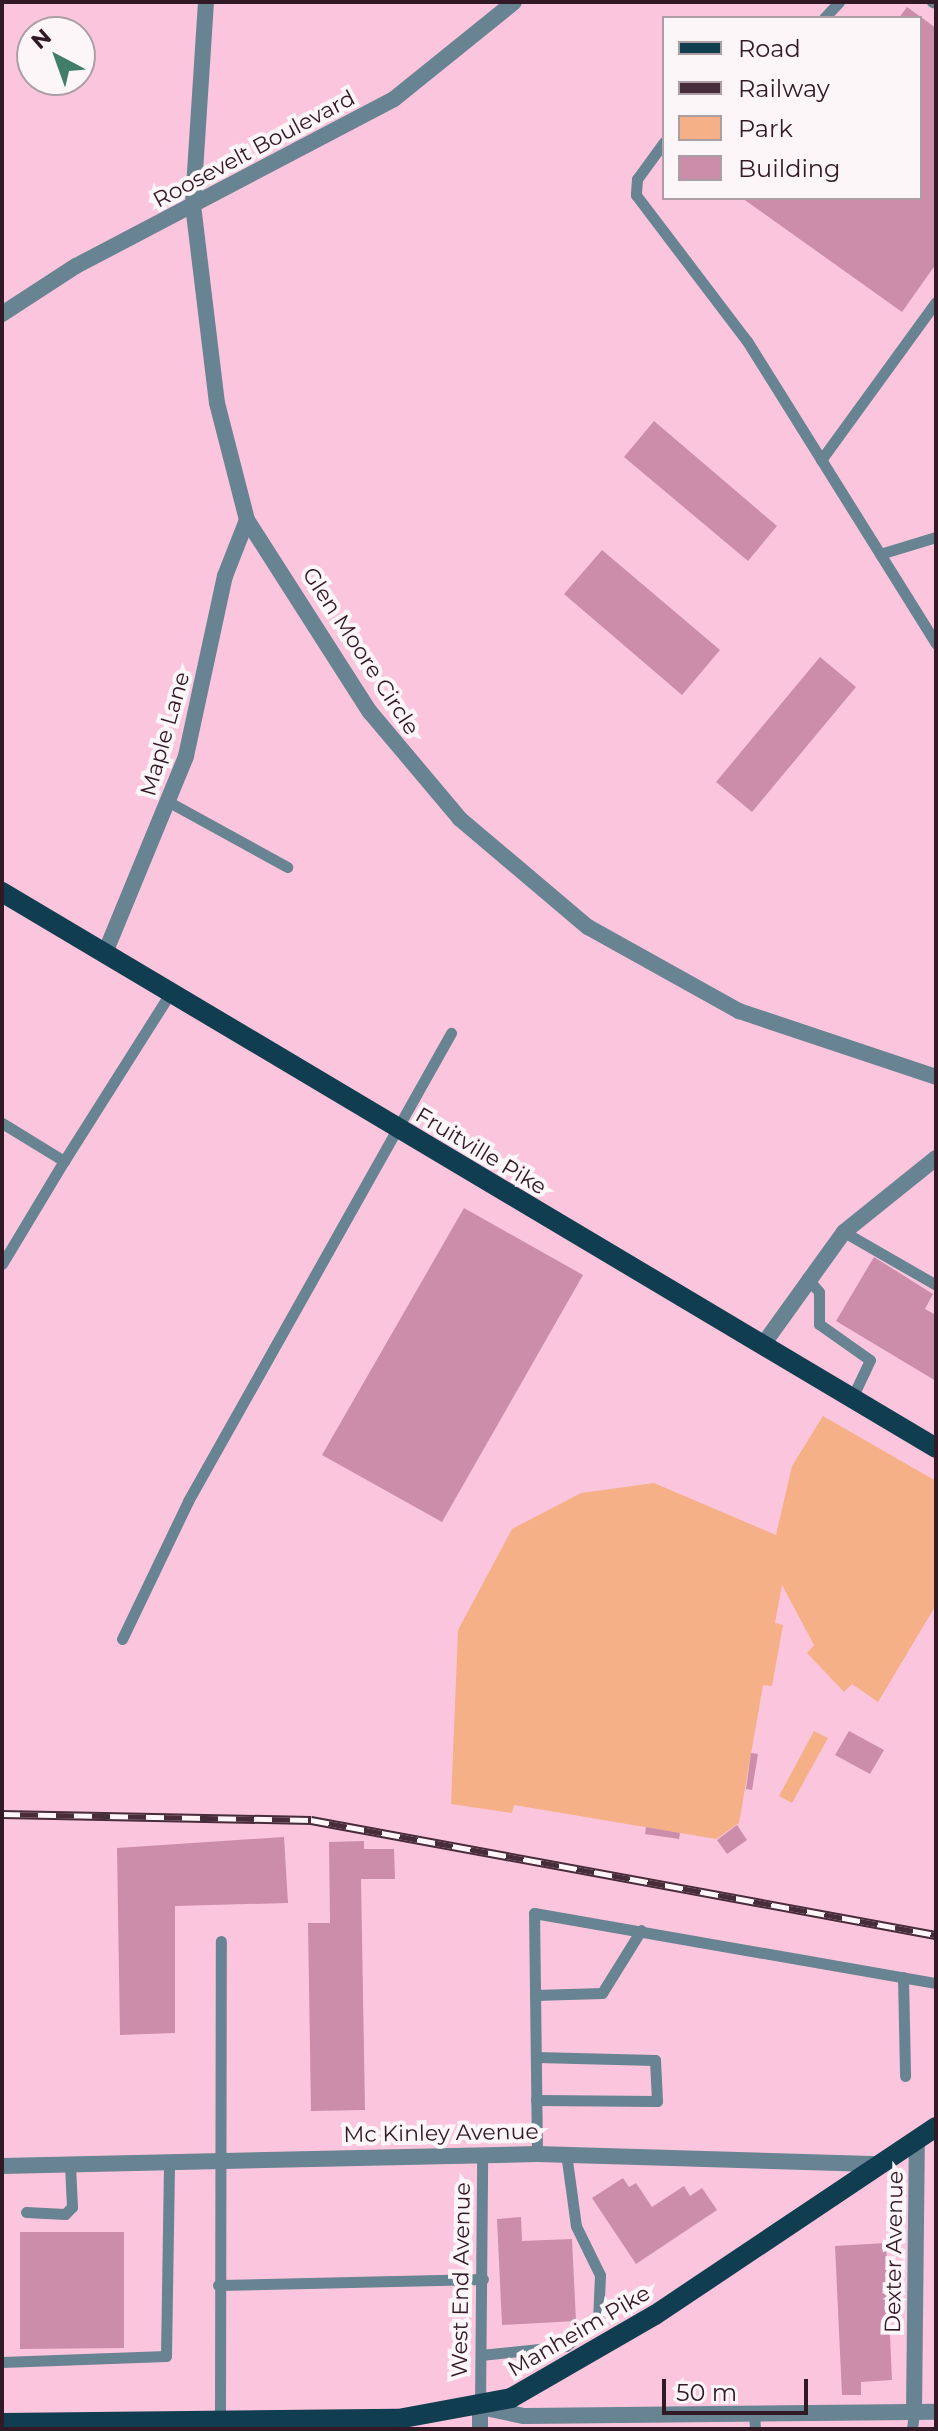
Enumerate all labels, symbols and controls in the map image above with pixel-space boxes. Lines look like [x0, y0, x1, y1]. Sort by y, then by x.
north arrow [16, 16, 96, 96]
legend [662, 16, 922, 200]
text: N [26, 23, 57, 55]
text: Road [738, 34, 801, 63]
text: Railway [738, 74, 830, 103]
street label: Roosevelt Boulevard [149, 85, 359, 213]
text: Park [738, 114, 793, 143]
text: Building [738, 154, 841, 183]
street label: Glen Moore Circle [297, 562, 425, 740]
street label: Maple Lane [135, 669, 195, 799]
street label: Fruitville Pike [411, 1102, 551, 1200]
street label: Mc Kinley Avenue [343, 2118, 539, 2148]
street label: Dexter Avenue [879, 2171, 909, 2333]
street label: West End Avenue [446, 2182, 476, 2378]
street label: Manheim Pike [503, 2280, 655, 2382]
scale bar [666, 2363, 812, 2413]
text: 50 m [676, 2378, 737, 2407]

